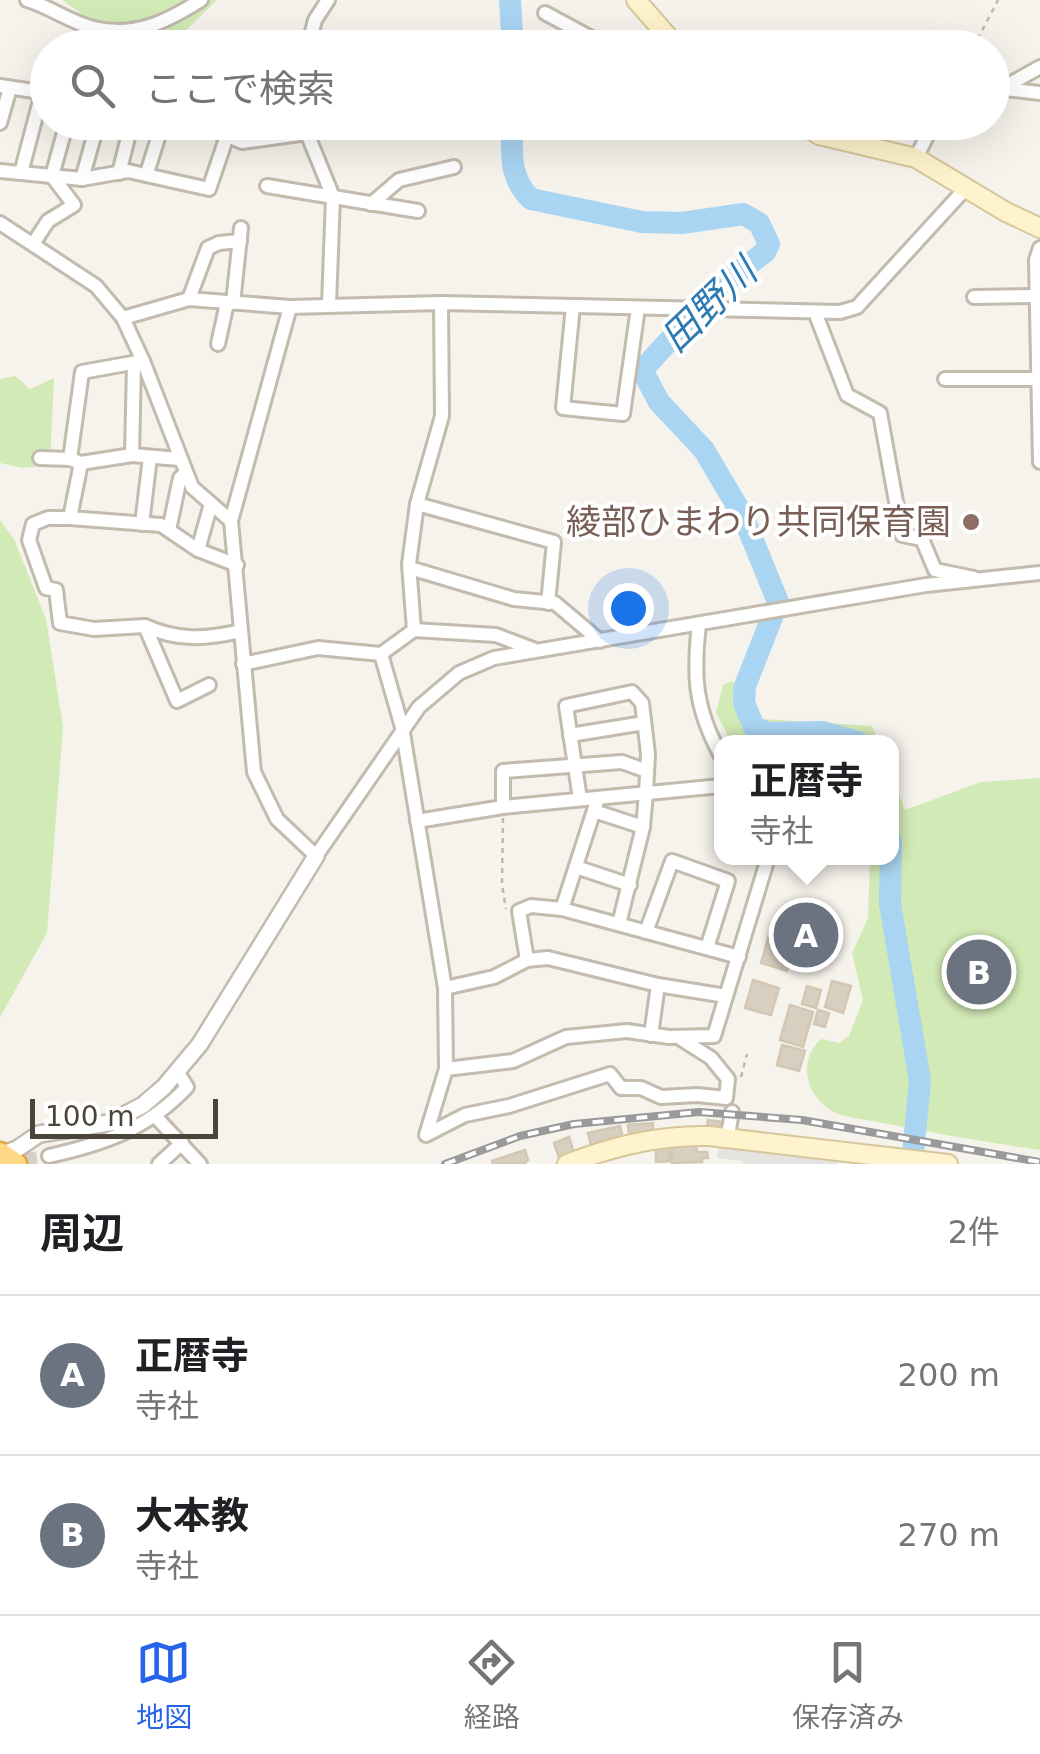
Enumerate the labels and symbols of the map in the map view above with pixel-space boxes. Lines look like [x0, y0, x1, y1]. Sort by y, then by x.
water label: 田野川 [653, 247, 768, 360]
place label: 綾部ひまわり共同保育園 [566, 502, 951, 542]
marker: 綾部ひまわり共同保育園 [960, 511, 982, 533]
your location [603, 583, 654, 634]
pin: A [774, 898, 838, 972]
pin: B [946, 934, 1012, 1010]
scale bar [30, 1094, 218, 1138]

